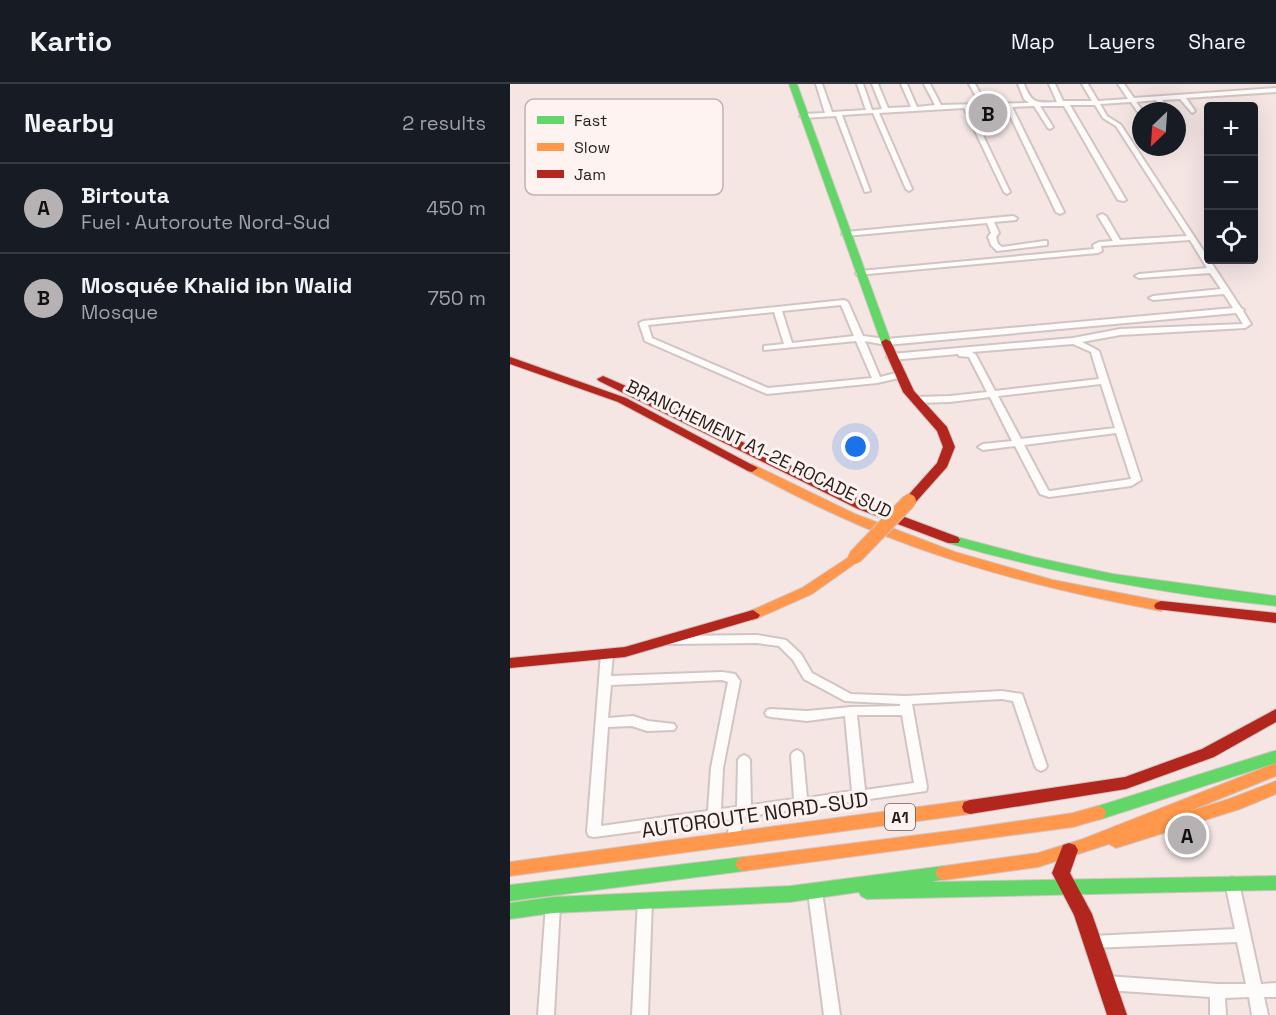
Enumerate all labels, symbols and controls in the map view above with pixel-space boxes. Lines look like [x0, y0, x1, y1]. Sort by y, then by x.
text: Kartio [30, 23, 112, 59]
text: Map [1011, 28, 1055, 55]
text: Layers [1088, 28, 1155, 55]
text: Share [1188, 28, 1246, 55]
pin: B [968, 90, 1008, 135]
legend [525, 99, 723, 195]
north arrow [1132, 102, 1186, 156]
map controls [1204, 102, 1258, 264]
button: + [1204, 102, 1258, 156]
text: Nearby [24, 106, 114, 140]
text: 2 results [402, 110, 486, 136]
text: Fast [574, 110, 607, 131]
text: Slow [574, 137, 610, 158]
button: − [1204, 156, 1258, 210]
text: Jam [574, 164, 606, 185]
text: Birtouta [81, 181, 170, 209]
text: A [37, 195, 50, 221]
text: 450 m [426, 195, 486, 221]
text: Fuel · Autoroute Nord-Sud [81, 209, 330, 235]
button: locate [1204, 210, 1258, 264]
text: Mosquée Khalid ibn Walid [81, 271, 352, 299]
text: B [37, 285, 50, 311]
text: 750 m [428, 285, 486, 311]
text: Mosque [81, 299, 158, 325]
street label: BRANCHEMENT A1-2E ROCADE SUD [623, 374, 896, 523]
your location [841, 432, 870, 461]
street label: AUTOROUTE NORD-SUD [640, 785, 870, 844]
road number: A1 [885, 804, 915, 830]
pin: A [1168, 812, 1206, 858]

